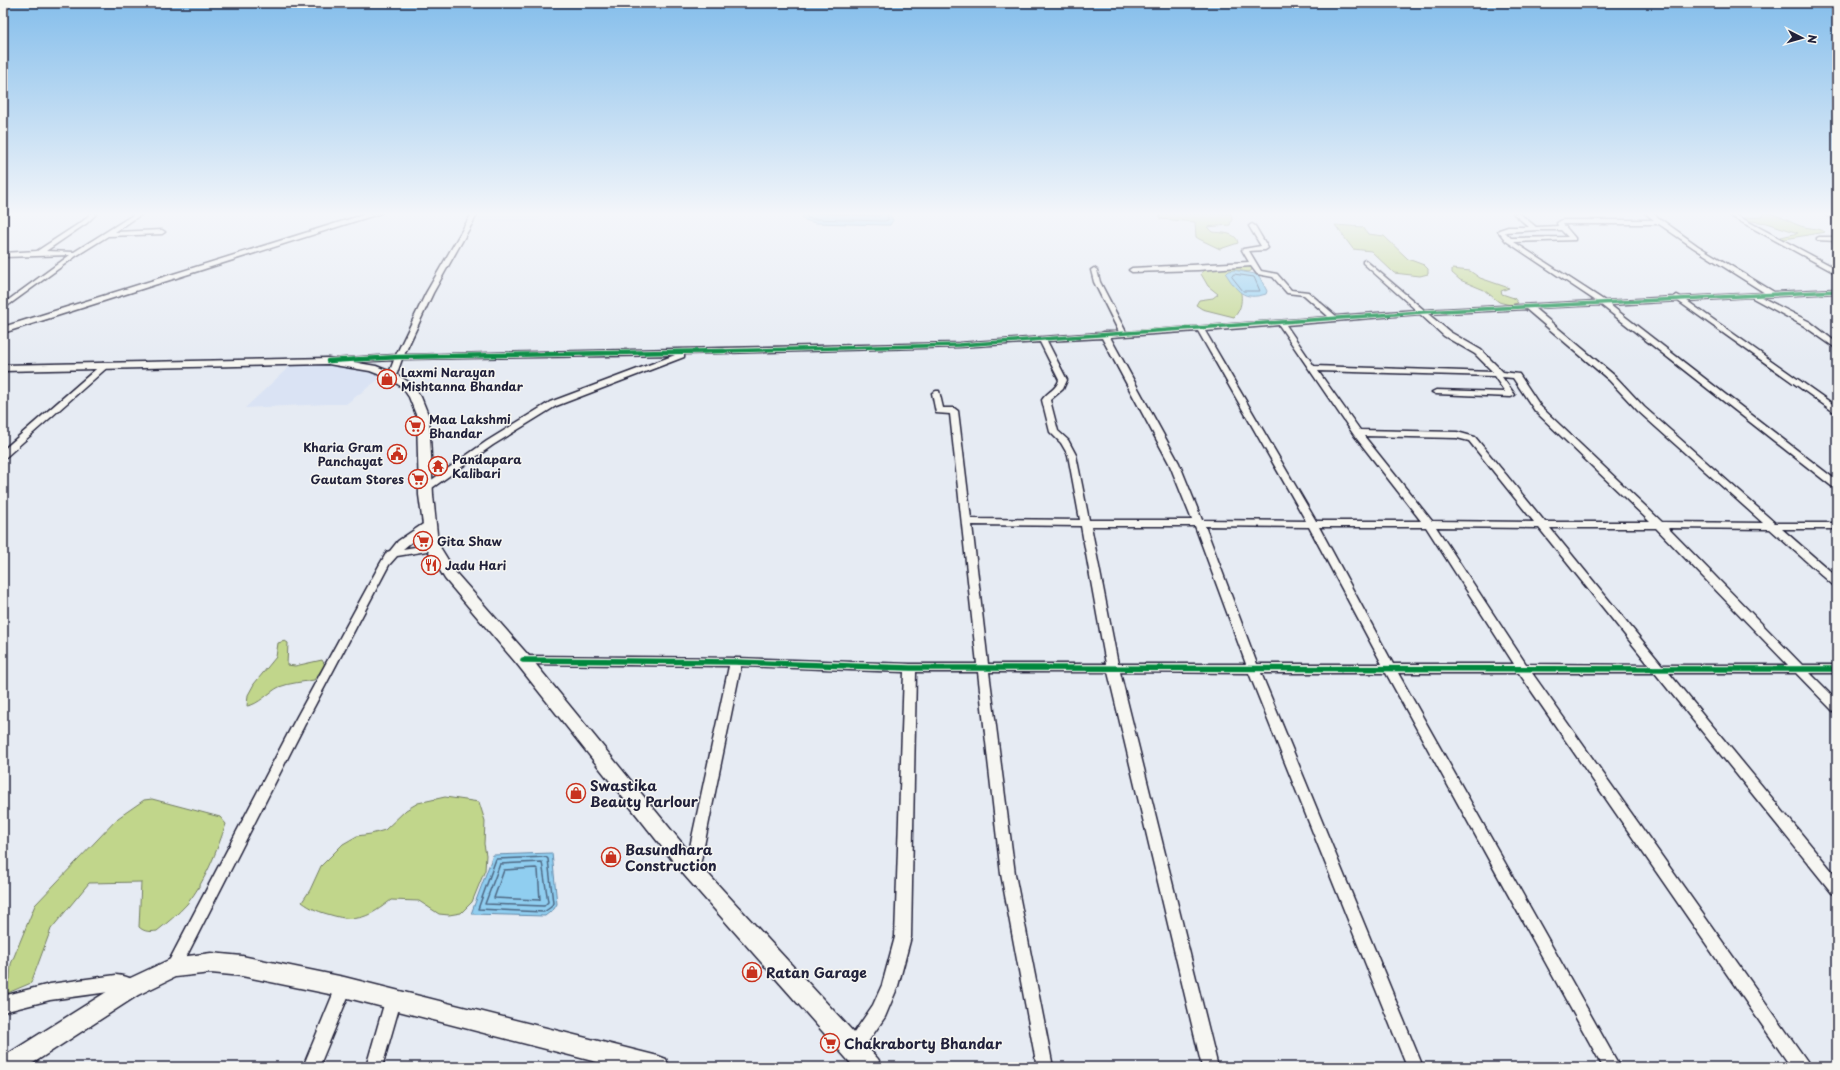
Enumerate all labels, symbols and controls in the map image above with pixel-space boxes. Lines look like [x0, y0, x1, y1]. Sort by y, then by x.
north arrow [1782, 18, 1822, 58]
text: N [1804, 34, 1821, 45]
place label: Laxmi Narayan Mishtanna Bhandar [401, 363, 524, 395]
shop icon: Laxmi Narayan Mishtanna Bhandar [376, 368, 398, 390]
place label: Maa Lakshmi Bhandar [429, 410, 511, 442]
supermarket icon: Maa Lakshmi Bhandar [404, 415, 426, 437]
place label: Kharia Gram Panchayat [303, 438, 383, 470]
public building icon: Kharia Gram Panchayat [386, 443, 408, 465]
place label: Pandapara Kalibari [452, 450, 522, 482]
temple icon: Pandapara Kalibari [427, 455, 449, 477]
supermarket icon: Gautam Stores [407, 468, 429, 490]
place label: Gautam Stores [311, 470, 404, 488]
supermarket icon: Gita Shaw [412, 530, 434, 552]
place label: Gita Shaw [437, 532, 503, 550]
restaurant icon: Jadu Hari [420, 554, 442, 576]
place label: Jadu Hari [445, 556, 507, 574]
place label: Swastika Beauty Parlour [590, 775, 699, 812]
shop icon: Swastika Beauty Parlour [565, 782, 587, 804]
place label: Basundhara Construction [625, 839, 717, 876]
shop icon: Basundhara Construction [600, 846, 622, 868]
shop icon: Ratan Garage [741, 961, 763, 983]
place label: Ratan Garage [766, 962, 867, 983]
supermarket icon: Chakraborty Bhandar [819, 1032, 841, 1054]
place label: Chakraborty Bhandar [844, 1033, 1003, 1054]

